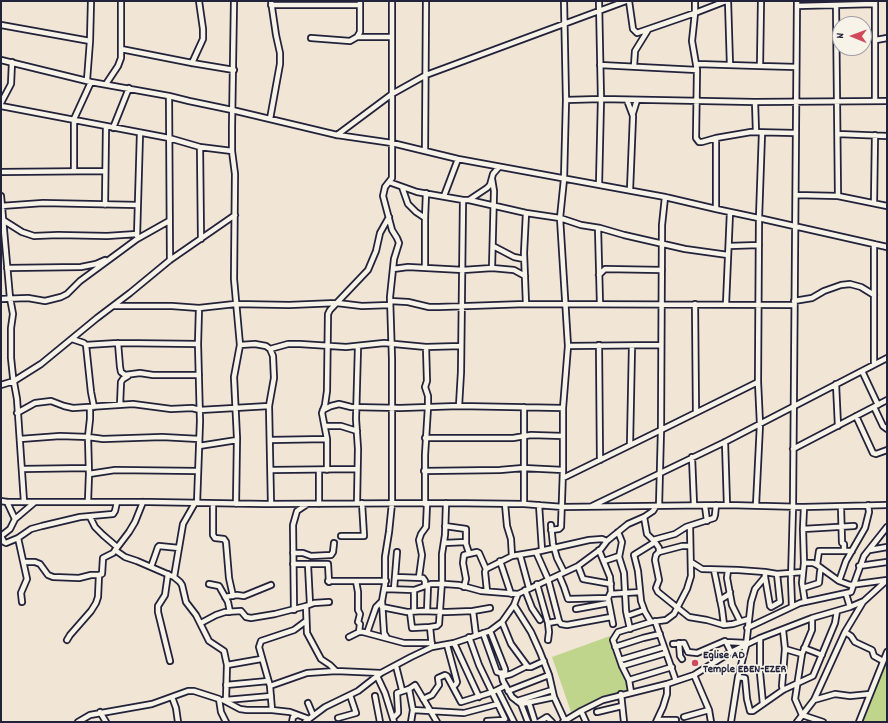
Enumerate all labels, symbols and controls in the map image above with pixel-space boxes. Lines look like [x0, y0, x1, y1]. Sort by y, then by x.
north arrow [832, 16, 872, 56]
text: N [833, 33, 849, 39]
place label: Eglise AD Temple EBEN-EZER [703, 649, 786, 677]
marker: Eglise AD Temple EBEN-EZER [690, 658, 700, 668]

